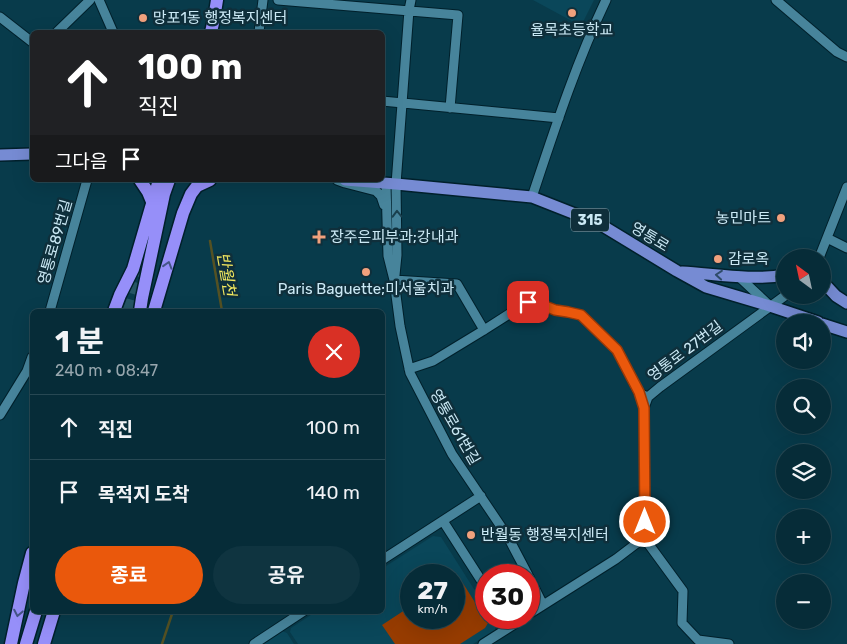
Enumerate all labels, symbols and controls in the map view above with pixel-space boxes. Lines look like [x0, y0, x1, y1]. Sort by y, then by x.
marker: 율목초등학교 [566, 7, 578, 19]
place label: 망포1동 행정복지센터 [153, 9, 287, 27]
marker: 망포1동 행정복지센터 [137, 12, 149, 24]
place label: 율목초등학교 [531, 21, 613, 39]
text: 100 m [138, 46, 243, 88]
icon: ahead [55, 50, 120, 115]
text: 직진 [138, 93, 178, 120]
icon: arrive [117, 145, 145, 173]
text: 그다음 [55, 150, 107, 173]
street label: 영통로89번길 [34, 197, 76, 287]
road number: 315 [571, 208, 609, 232]
place label: 농민마트 [716, 209, 771, 227]
one-way arrow [392, 210, 402, 218]
marker: 농민마트 [775, 212, 787, 224]
street label: 영통로 [628, 219, 672, 255]
place label: 장주은피부과;강내과 [330, 228, 458, 246]
marker: 장주은피부과;강내과 [312, 230, 326, 244]
north arrow [776, 249, 831, 304]
map controls [776, 249, 831, 629]
place label: 감로옥 [728, 250, 769, 268]
water label: 반월천 [213, 251, 240, 300]
marker: 감로옥 [712, 253, 724, 265]
one-way arrow [163, 261, 173, 269]
marker: Paris Baguette;미서울치과 [360, 266, 372, 278]
one-way arrow [715, 270, 723, 281]
place label: Paris Baguette;미서울치과 [278, 280, 454, 298]
pin [507, 281, 549, 323]
icon: arrive [514, 288, 542, 316]
button: sound [776, 314, 831, 369]
street label: 영통로 27번길 [644, 317, 726, 385]
text: 1 분 [55, 324, 104, 360]
button: close [308, 326, 360, 378]
text: 240 m · 08:47 [55, 361, 158, 380]
button: search [776, 379, 831, 434]
street label: 영통로61번길 [426, 386, 484, 468]
icon: ahead [55, 413, 83, 441]
text: 100 m [306, 416, 360, 439]
text: 직진 [98, 418, 133, 441]
button: layers [776, 444, 831, 499]
icon: arrive [55, 478, 83, 506]
text: 140 m [306, 481, 360, 504]
text: 목적지 도착 [98, 483, 189, 506]
position arrow [618, 495, 670, 547]
button: + [776, 509, 831, 564]
place label: 반월동 행정복지센터 [481, 526, 609, 544]
marker: 반월동 행정복지센터 [465, 529, 477, 541]
button: 종료 [55, 546, 203, 604]
button: 공유 [213, 546, 360, 604]
speed limit sign: 30 [475, 564, 540, 629]
button: − [776, 574, 831, 629]
text: 27 [417, 576, 448, 605]
text: km/h [418, 602, 447, 616]
one-way arrow [13, 609, 23, 618]

